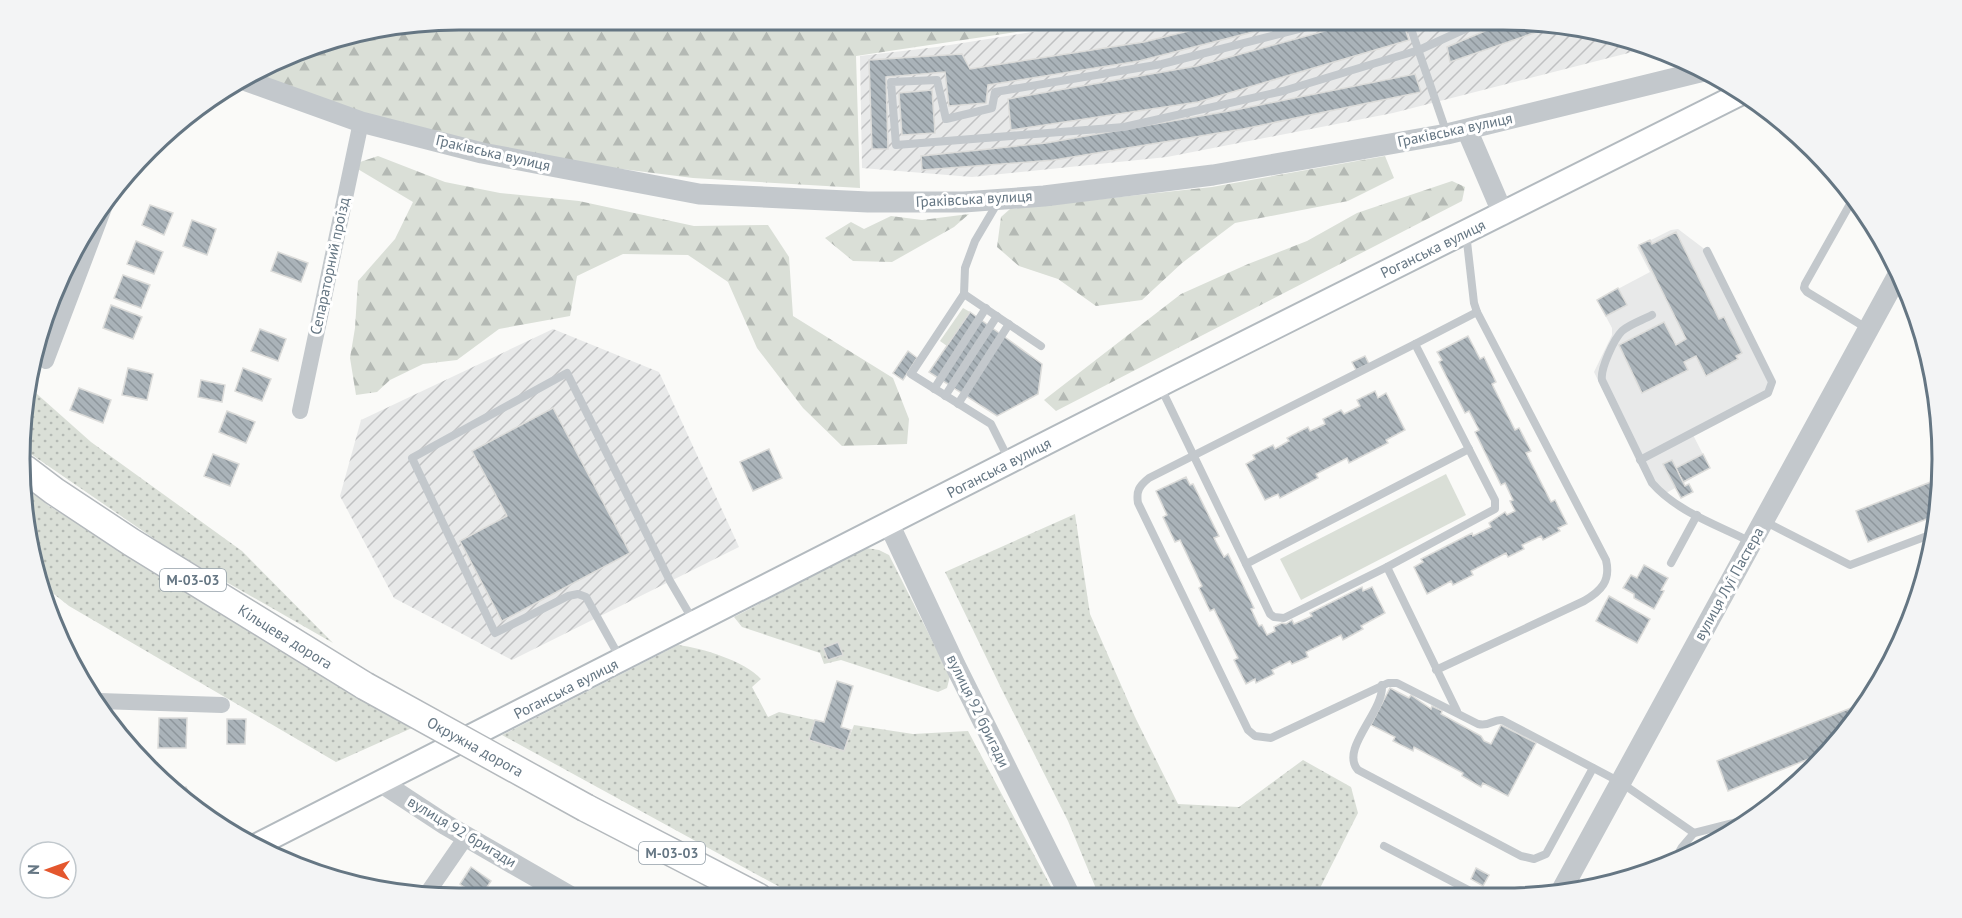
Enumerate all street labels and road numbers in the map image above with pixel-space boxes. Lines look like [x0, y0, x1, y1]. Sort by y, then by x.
street label: Граківська вулиця [1396, 108, 1514, 151]
street label: Граківська вулиця [434, 130, 552, 175]
street label: Граківська вулиця [915, 186, 1033, 211]
street label: Сепараторний проїзд [306, 195, 353, 336]
street label: Роганська вулиця [1377, 215, 1488, 282]
street label: Роганська вулиця [943, 433, 1054, 502]
street label: вулиця Луї Пастера [1690, 524, 1768, 644]
road number: М-03-03 [160, 569, 226, 591]
street label: Кільцева дорога [235, 600, 336, 673]
street label: вулиця 92 бригади [943, 651, 1014, 770]
street label: Роганська вулиця [510, 654, 621, 723]
street label: Окружна дорога [424, 712, 527, 781]
street label: вулиця 92 бригади [405, 792, 520, 871]
road number: М-03-03 [639, 842, 705, 864]

